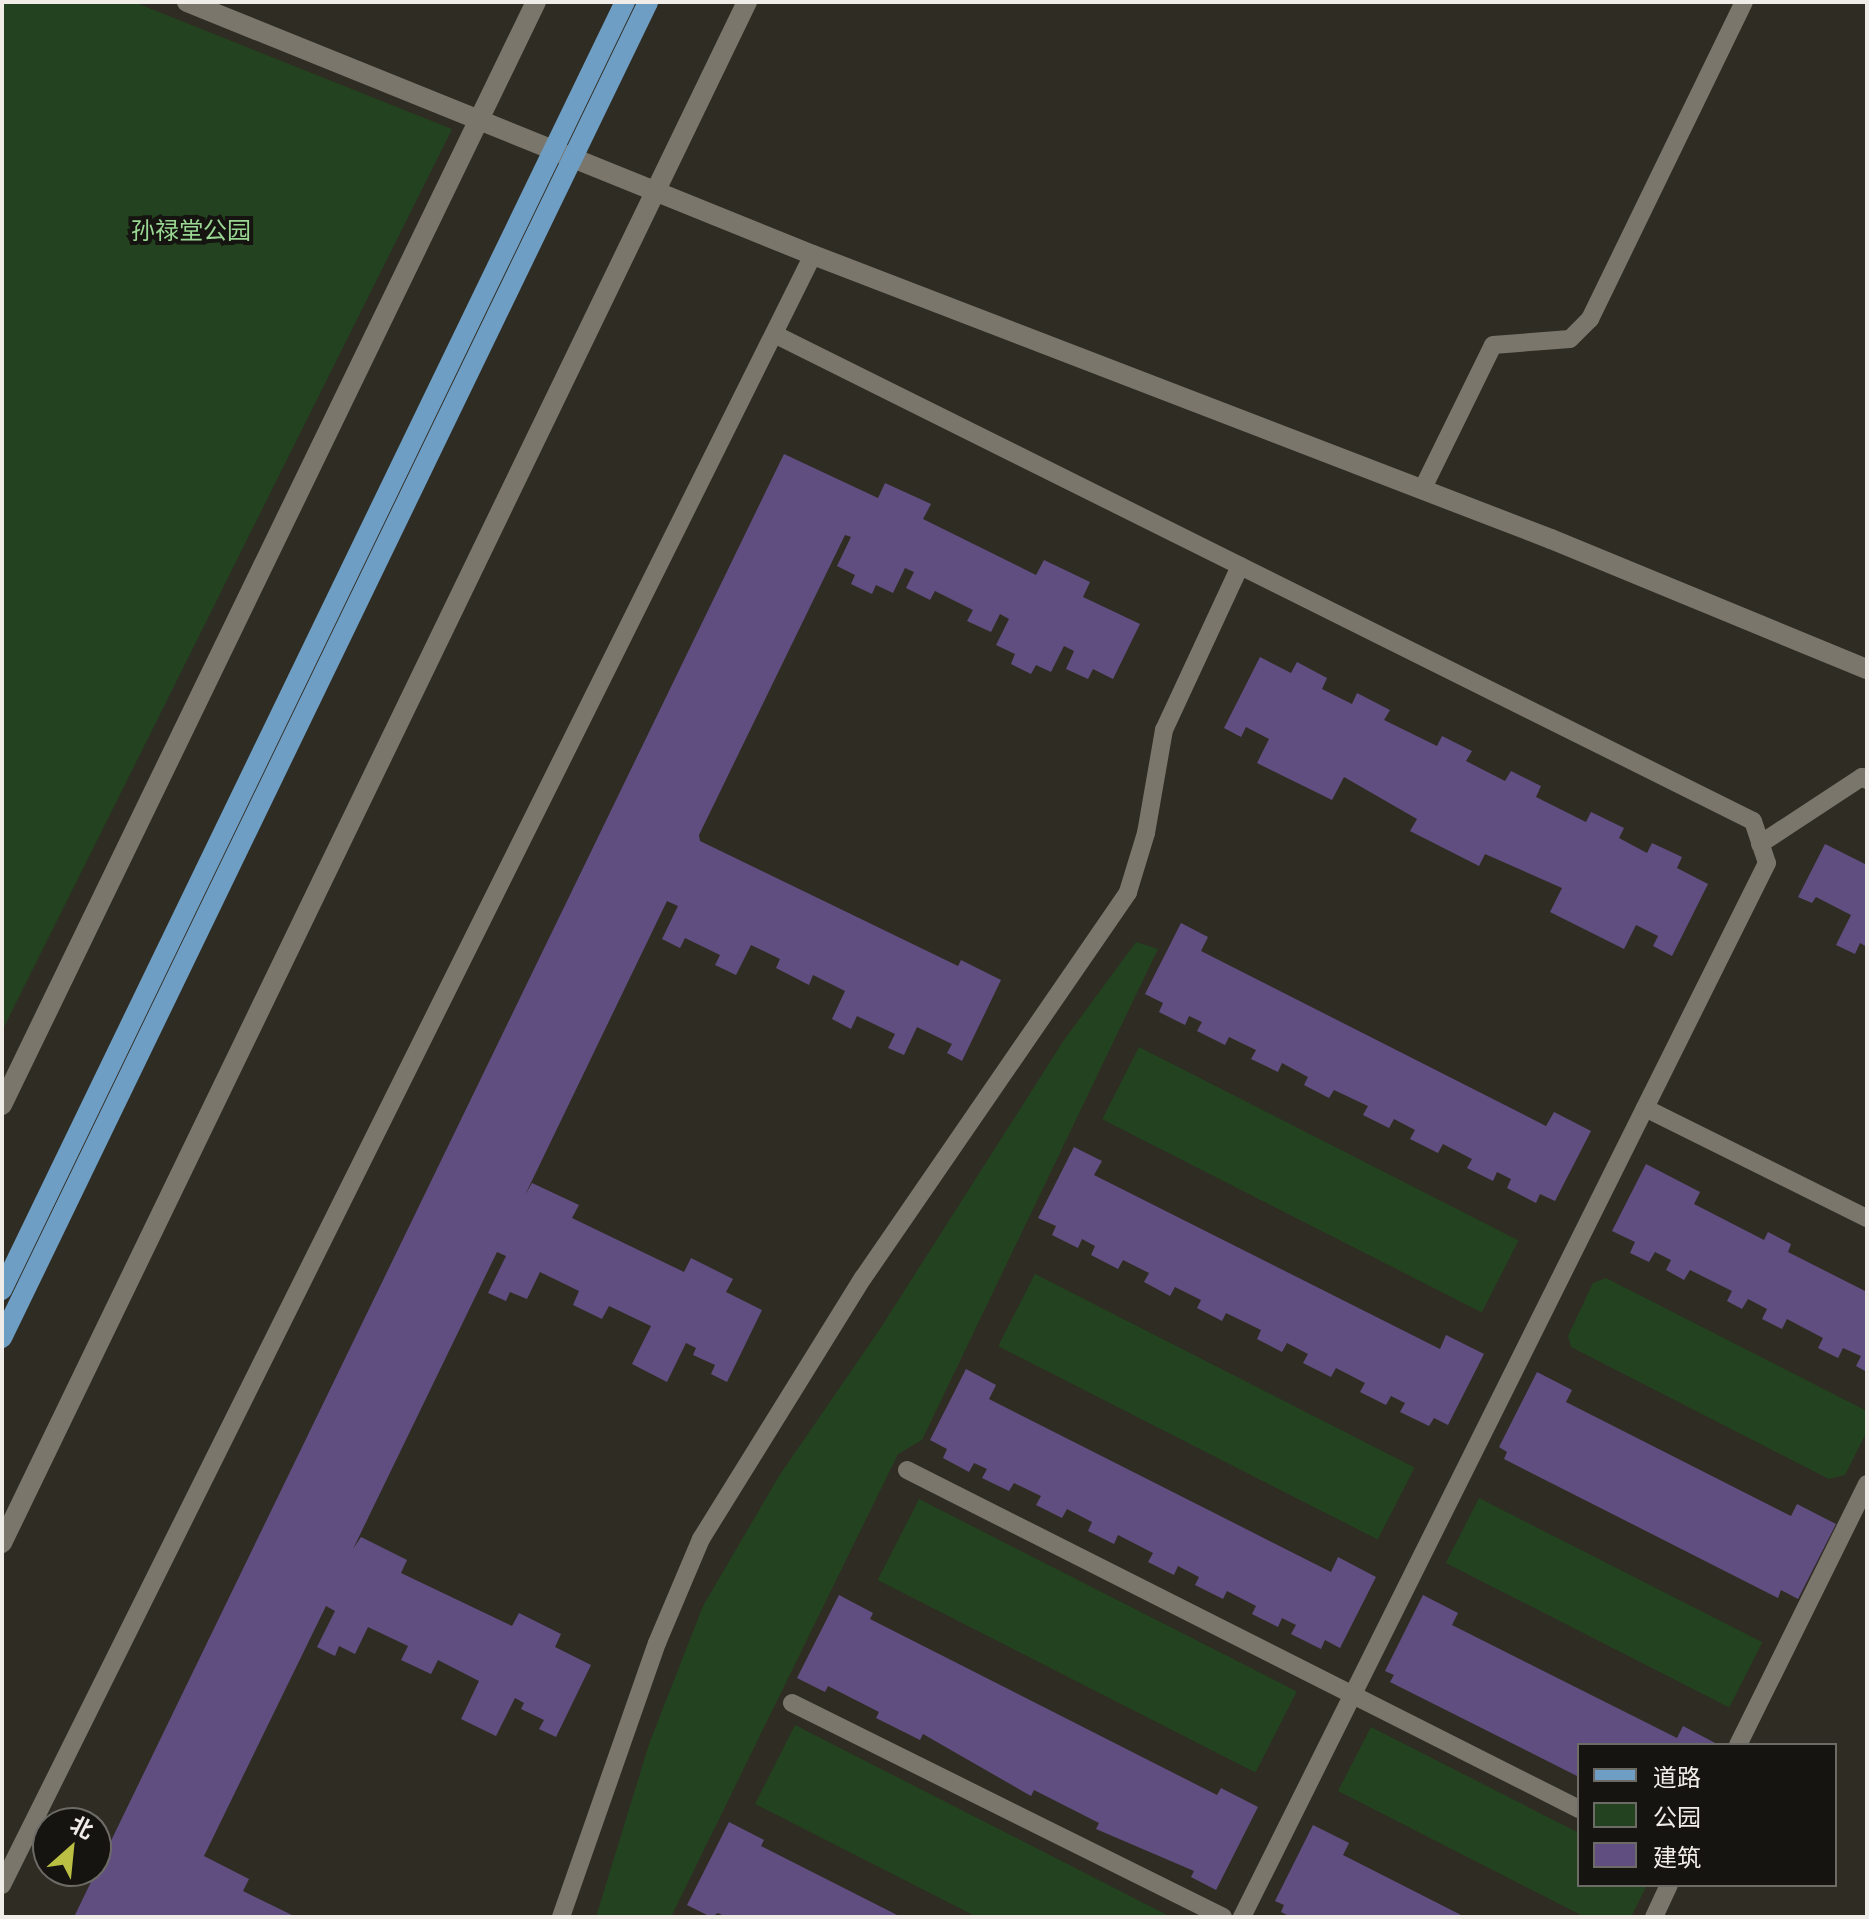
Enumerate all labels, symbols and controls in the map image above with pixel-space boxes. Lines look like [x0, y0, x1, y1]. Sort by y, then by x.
park label: 孙禄堂公园 [131, 217, 251, 245]
legend [1577, 1743, 1837, 1887]
text: 道路 [1653, 1763, 1701, 1792]
text: 公园 [1653, 1803, 1701, 1832]
north arrow [32, 1807, 112, 1887]
text: 北 [66, 1811, 98, 1844]
text: 建筑 [1653, 1843, 1701, 1872]

